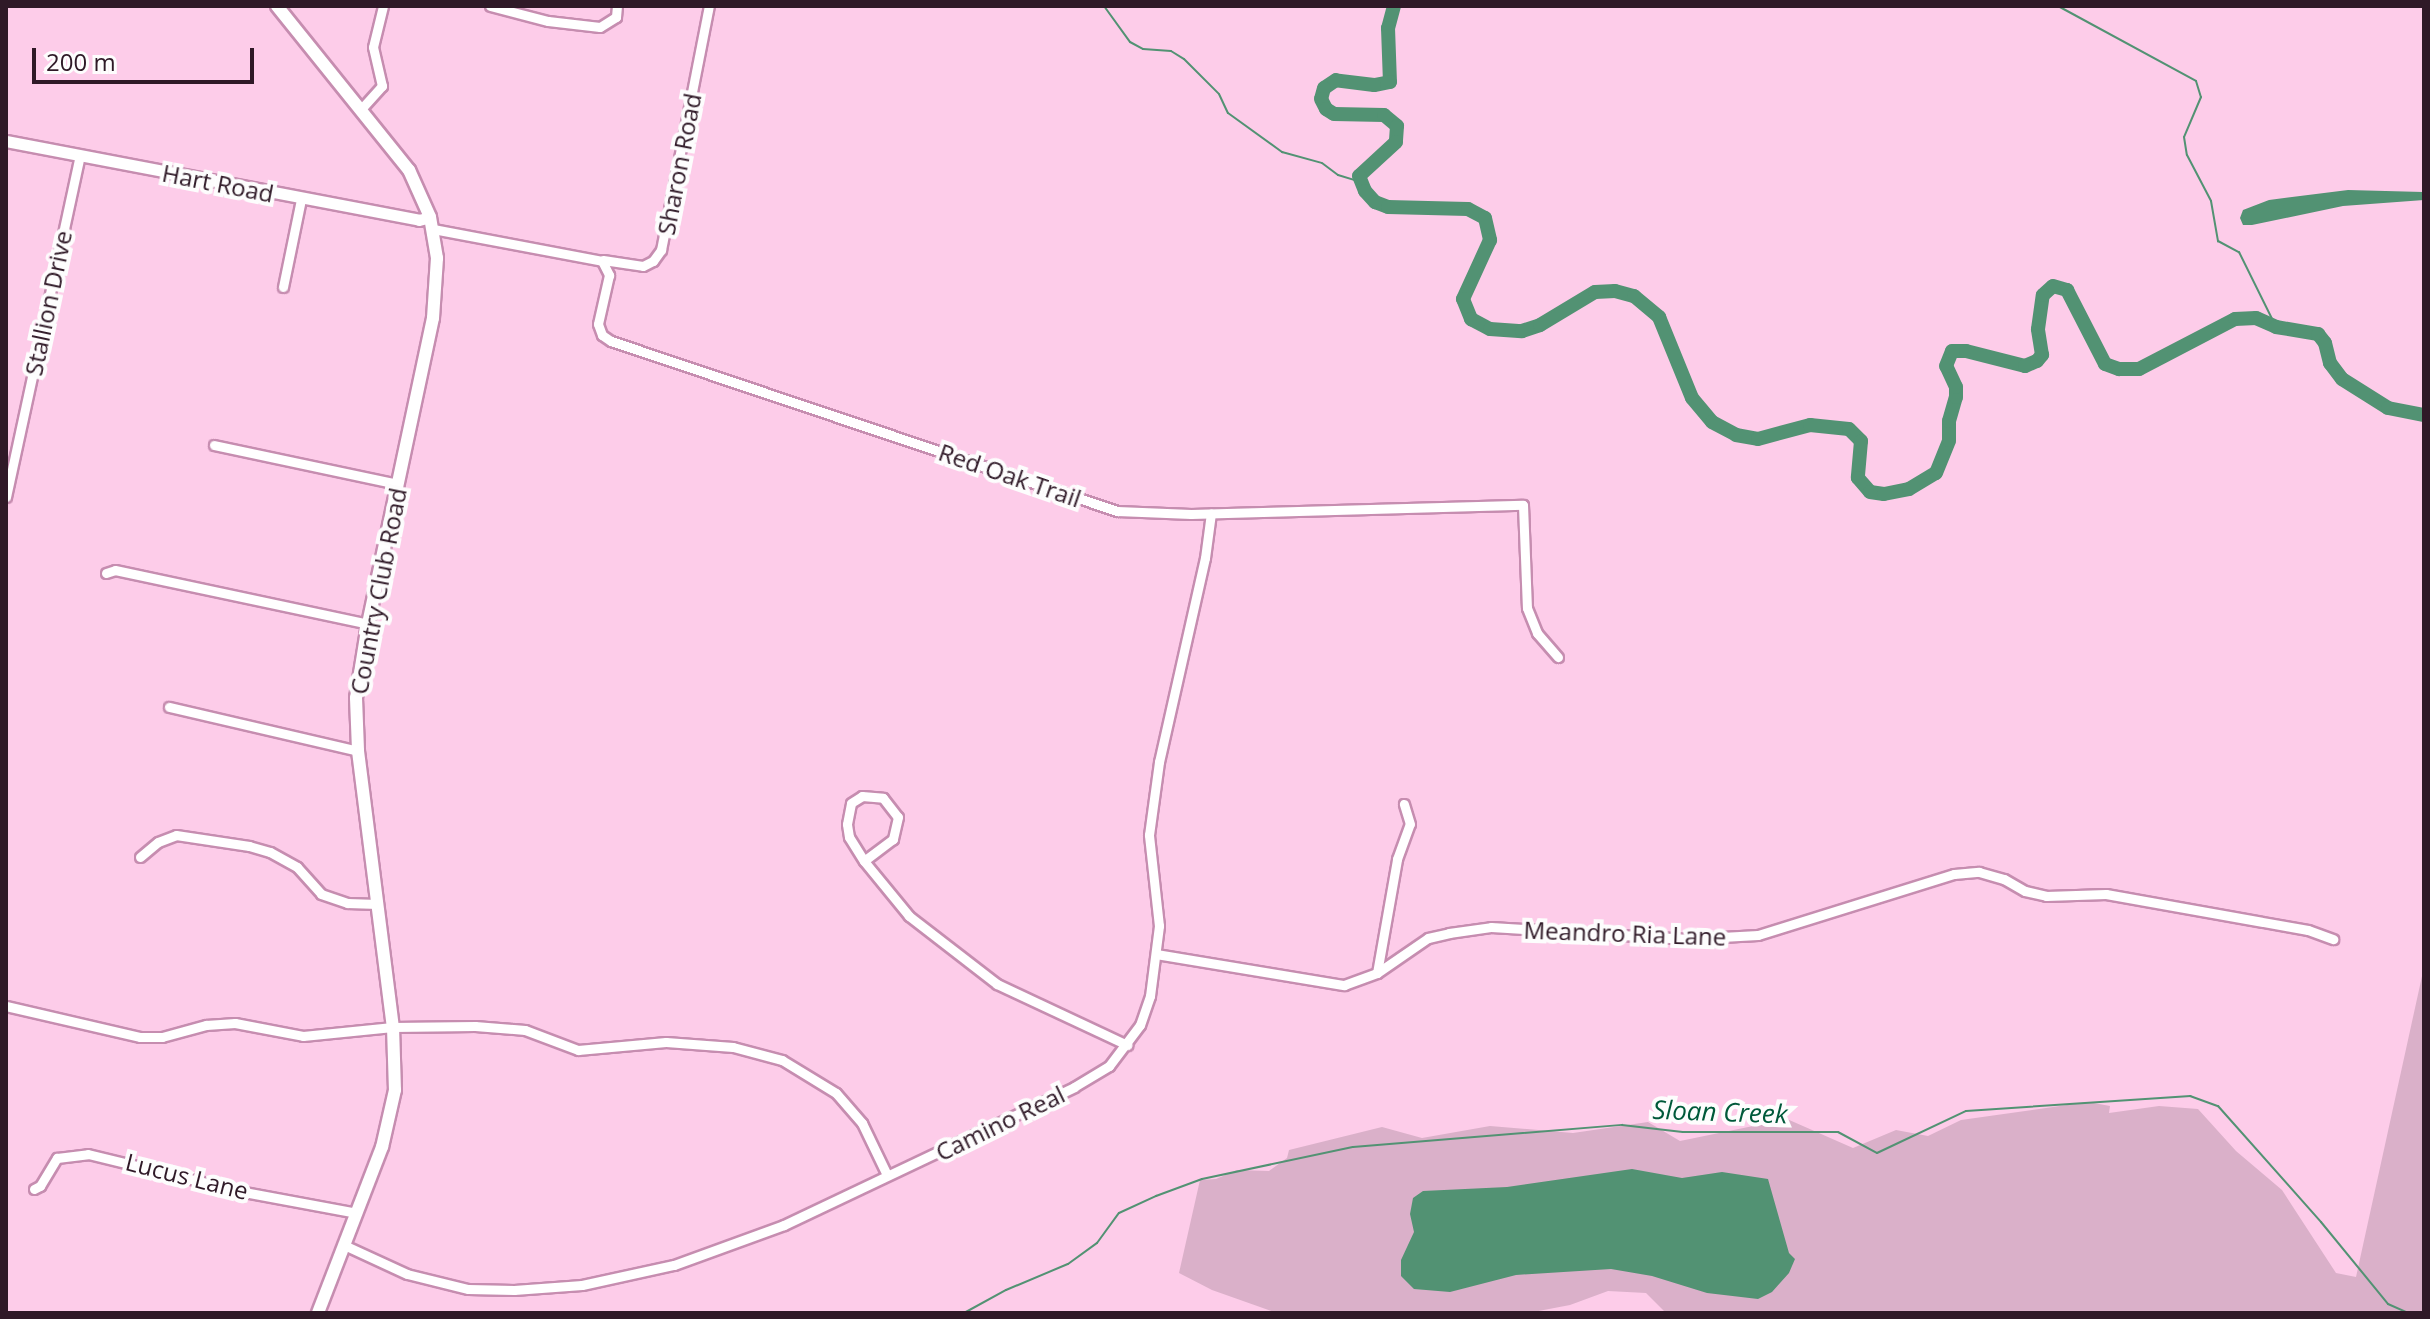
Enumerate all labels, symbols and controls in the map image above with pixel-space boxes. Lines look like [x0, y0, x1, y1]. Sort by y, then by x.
scale bar [36, 32, 258, 82]
text: 200 m [46, 45, 116, 78]
street label: Sharon Road [651, 91, 707, 237]
street label: Hart Road [160, 158, 276, 208]
street label: Stallion Drive [19, 228, 77, 378]
street label: Red Oak Trail [935, 437, 1085, 513]
street label: Country Club Road [344, 485, 412, 697]
street label: Meandro Ria Lane [1523, 915, 1727, 951]
street label: Camino Real [931, 1079, 1069, 1167]
water label: Sloan Creek [1652, 1094, 1788, 1130]
street label: Lucus Lane [123, 1147, 251, 1205]

